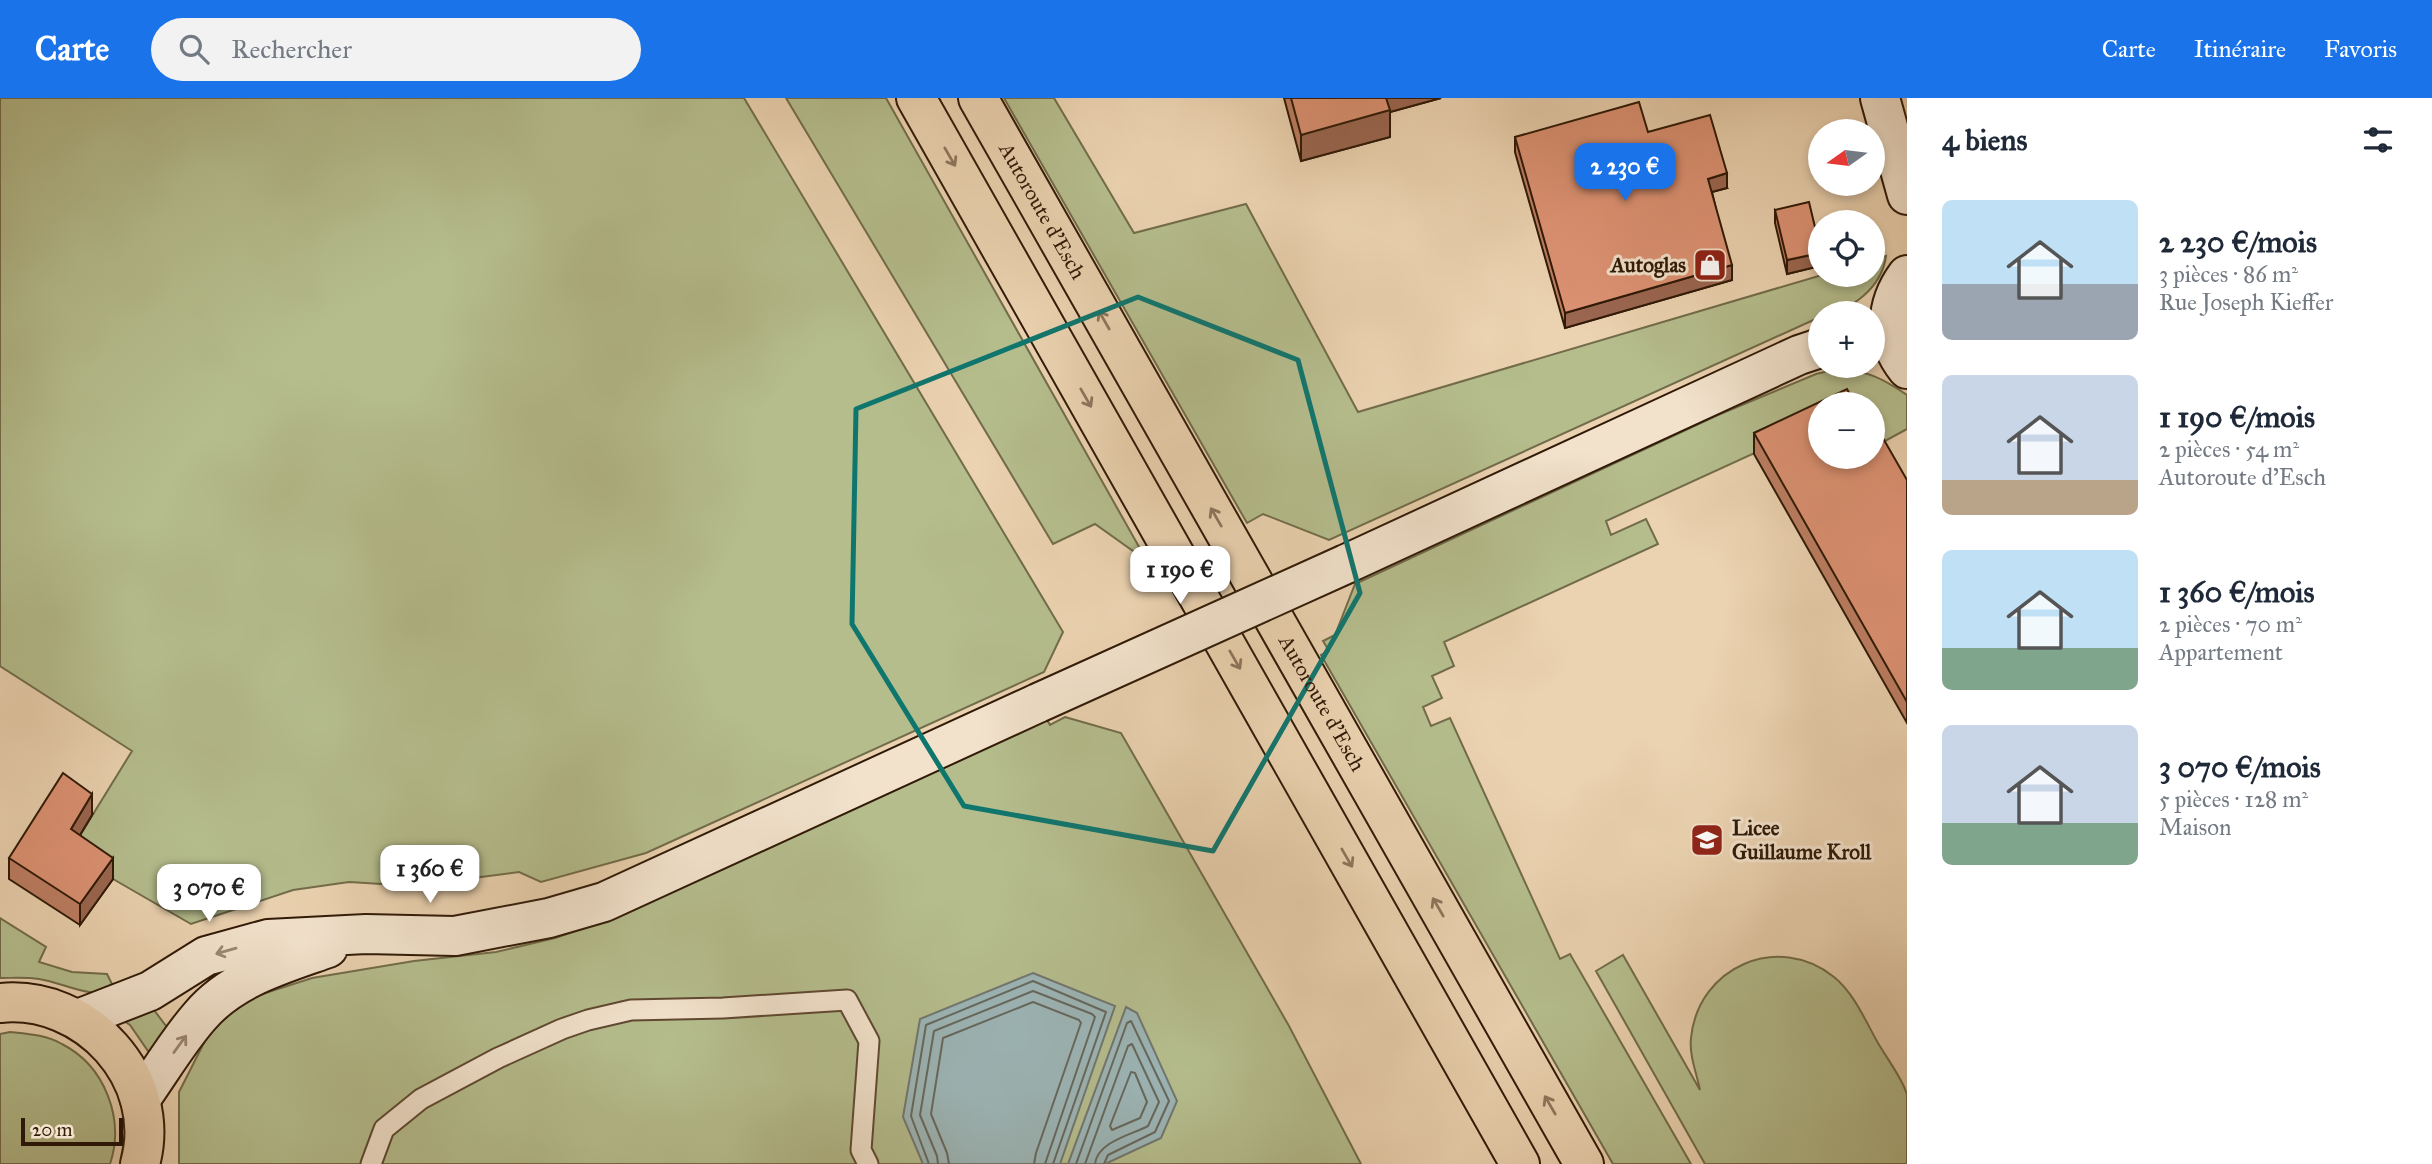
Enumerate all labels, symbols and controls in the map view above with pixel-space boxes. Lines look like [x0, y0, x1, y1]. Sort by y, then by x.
search box [151, 18, 641, 81]
text: Carte [35, 29, 109, 69]
icon: search [175, 30, 213, 68]
text: Rechercher [231, 33, 352, 65]
text: Carte [2102, 34, 2156, 64]
text: Itinéraire [2194, 34, 2286, 64]
text: Favoris [2324, 34, 2397, 64]
north arrow [1808, 119, 1885, 196]
map controls [1808, 119, 1885, 469]
icon: filters [2359, 121, 2397, 159]
text: 4 biens [1942, 122, 2027, 158]
street label: Autoroute d'Esch [993, 137, 1091, 284]
pin: 2 230 € [1560, 144, 1690, 203]
one-way arrow [943, 147, 957, 167]
text: 2 230 € [1590, 152, 1660, 180]
button: locate [1808, 210, 1885, 287]
text: 2 230 €/mois [2159, 224, 2317, 260]
icon: home [1998, 228, 2082, 312]
shop icon: Autoglas [1691, 246, 1729, 284]
place label: Autoglas [1609, 252, 1686, 278]
text: 3 pièces · 86 m² [2159, 260, 2298, 288]
text: Rue Joseph Kieffer [2159, 288, 2333, 316]
button: + [1808, 301, 1885, 378]
one-way arrow [1097, 310, 1111, 330]
one-way arrow [1080, 387, 1093, 408]
button: − [1808, 392, 1885, 469]
text: 1 190 €/mois [2159, 399, 2315, 435]
icon: home [1998, 403, 2082, 487]
text: 2 pièces · 54 m² [2159, 435, 2299, 463]
text: Autoroute d'Esch [2159, 463, 2326, 491]
one-way arrow [1209, 508, 1223, 528]
pin: 1 190 € [1115, 546, 1245, 606]
text: 1 190 € [1146, 555, 1214, 583]
text: 1 360 €/mois [2159, 574, 2315, 610]
icon: home [1998, 578, 2082, 662]
text: 2 pièces · 70 m² [2159, 610, 2302, 638]
street label: Autoroute d'Esch [1272, 629, 1371, 776]
text: Appartement [2159, 638, 2283, 666]
one-way arrow [1229, 649, 1242, 670]
text: 3 070 €/mois [2159, 749, 2321, 785]
icon: home [1998, 753, 2082, 837]
text: 5 pièces · 128 m² [2159, 785, 2308, 813]
text: Maison [2159, 813, 2231, 841]
place label: Licee Guillaume Kroll [1732, 815, 1873, 865]
school or university icon: Licee Guillaume Kroll [1688, 821, 1726, 859]
pin: 1 360 € [365, 846, 495, 905]
one-way arrow [1341, 847, 1354, 868]
text: 1 360 € [396, 854, 464, 882]
pin: 3 070 € [144, 864, 274, 924]
text: 3 070 € [173, 873, 245, 901]
one-way arrow [1431, 897, 1444, 918]
one-way arrow [215, 945, 237, 958]
one-way arrow [173, 1035, 187, 1054]
one-way arrow [1543, 1095, 1557, 1115]
scale bar [21, 1115, 122, 1147]
text: 20 m [32, 1118, 73, 1141]

